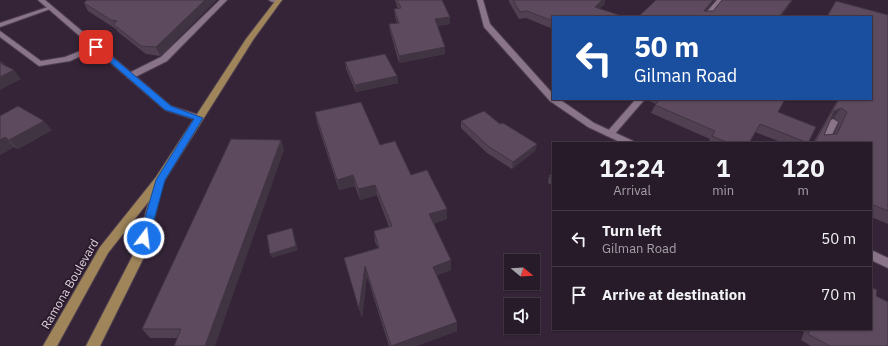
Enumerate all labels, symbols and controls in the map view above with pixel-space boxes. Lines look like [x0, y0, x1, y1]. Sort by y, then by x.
text: 50 m [634, 28, 699, 65]
pin [79, 30, 113, 64]
icon: left [568, 32, 620, 84]
icon: arrive [85, 36, 107, 58]
text: Gilman Road [634, 64, 737, 87]
text: 12:24 [599, 152, 665, 184]
text: 1 [716, 152, 730, 184]
text: 120 [781, 152, 825, 184]
text: Arrival [613, 182, 651, 199]
text: min [712, 182, 734, 199]
text: m [797, 182, 809, 199]
position arrow [123, 217, 165, 259]
text: Turn left [602, 221, 662, 240]
icon: left [568, 228, 590, 250]
text: 50 m [821, 229, 856, 248]
street label: Ramona Boulevard [38, 236, 102, 332]
text: Gilman Road [602, 240, 676, 257]
north arrow [504, 254, 540, 290]
map controls [504, 254, 540, 334]
icon: arrive [568, 284, 590, 306]
text: Arrive at destination [602, 285, 746, 304]
text: 70 m [821, 285, 856, 304]
button: sound [504, 298, 540, 334]

